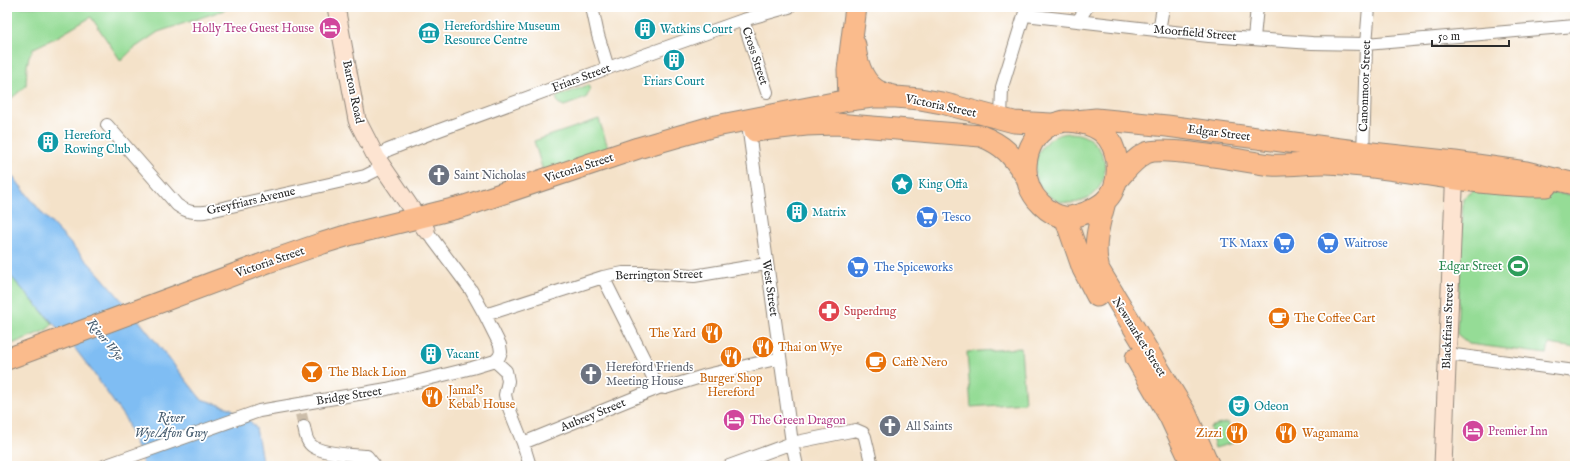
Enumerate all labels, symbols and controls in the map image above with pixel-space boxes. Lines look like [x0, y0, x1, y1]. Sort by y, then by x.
hotel icon: Holly Tree Guest House [317, 15, 343, 41]
building icon: Watkins Court [632, 16, 658, 42]
place label: Herefordshire Museum Resource Centre [444, 19, 560, 48]
museum icon: Herefordshire Museum Resource Centre [416, 20, 442, 46]
place label: Holly Tree Guest House [192, 21, 314, 36]
place label: Watkins Court [660, 22, 733, 37]
street label: Moorfield Street [1153, 22, 1237, 44]
scale bar [1432, 22, 1509, 48]
street label: Cross Street [739, 25, 771, 87]
text: 50 m [1438, 29, 1460, 44]
street label: Canonmoor Street [1356, 40, 1374, 132]
building icon: Friars Court [661, 47, 687, 73]
street label: Barton Road [339, 59, 367, 126]
street label: Friars Street [550, 60, 612, 96]
place label: Friars Court [643, 74, 705, 89]
street label: Victoria Street [903, 91, 978, 121]
street label: Edgar Street [1187, 122, 1251, 144]
place label: Hereford Rowing Club [64, 128, 130, 157]
building icon: Hereford Rowing Club [35, 129, 61, 155]
street label: Victoria Street [542, 150, 616, 187]
church icon: Saint Nicholas [426, 162, 452, 188]
place label: Saint Nicholas [454, 168, 526, 183]
place icon: King Offa [889, 171, 915, 197]
place label: King Offa [918, 177, 968, 192]
street label: Greyfriars Avenue [205, 183, 297, 218]
building icon: Matrix [784, 199, 810, 225]
supermarket icon: Tesco [914, 204, 940, 230]
place label: Matrix [812, 205, 846, 220]
place label: Tesco [942, 210, 972, 225]
supermarket icon: TK Maxx [1271, 230, 1297, 256]
supermarket icon: Waitrose [1315, 230, 1341, 256]
place label: TK Maxx [1220, 236, 1268, 251]
place label: Waitrose [1344, 236, 1388, 251]
street label: Victoria Street [233, 243, 306, 281]
sports icon: Edgar Street [1505, 253, 1531, 279]
supermarket icon: The Spiceworks [845, 254, 871, 280]
street label: West Street [759, 259, 781, 317]
place label: Edgar Street [1439, 259, 1502, 274]
place label: The Spiceworks [874, 260, 953, 276]
street label: Berrington Street [615, 267, 703, 283]
street label: Blackfriars Street [1439, 283, 1457, 369]
street label: Newmarket Street [1109, 295, 1169, 379]
pharmacy icon: Superdrug [816, 298, 842, 324]
place label: Superdrug [844, 304, 897, 320]
cafe icon: The Coffee Cart [1266, 305, 1292, 331]
place label: The Coffee Cart [1294, 311, 1375, 326]
water label: River Wye [83, 315, 128, 365]
restaurant icon: The Yard [699, 320, 725, 346]
place label: The Yard [649, 326, 697, 341]
restaurant icon: Thai on Wye [750, 334, 776, 360]
place label: Thai on Wye [778, 340, 843, 355]
building icon: Vacant [418, 341, 444, 367]
restaurant icon: Burger Shop Hereford [718, 344, 744, 370]
place label: Vacant [445, 347, 479, 362]
cafe icon: Caffè Nero [863, 349, 889, 375]
place label: Caffè Nero [892, 355, 948, 370]
bar icon: The Black Lion [299, 359, 325, 385]
place label: Hereford Friends Meeting House [606, 360, 693, 389]
church icon: Hereford Friends Meeting House [578, 361, 604, 387]
place label: The Black Lion [328, 365, 407, 380]
place label: Burger Shop Hereford [699, 371, 763, 400]
street label: Bridge Street [315, 383, 383, 409]
place label: Jamal's Kebab House [446, 383, 516, 412]
restaurant icon: Jamal's Kebab House [419, 384, 445, 410]
theatre icon: Odeon [1226, 393, 1252, 419]
street label: Aubrey Street [557, 395, 628, 435]
place label: Odeon [1254, 399, 1289, 414]
hotel icon: The Green Dragon [721, 407, 747, 433]
water label: River Wye/Afon Gwy [134, 410, 208, 442]
place label: The Green Dragon [750, 413, 846, 428]
church icon: All Saints [877, 413, 903, 439]
hotel icon: Premier Inn [1460, 418, 1486, 444]
place label: All Saints [905, 419, 953, 434]
restaurant icon: Zizzi [1224, 420, 1250, 446]
restaurant icon: Wagamama [1273, 420, 1299, 446]
place label: Premier Inn [1488, 424, 1548, 439]
place label: Zizzi [1196, 426, 1222, 441]
place label: Wagamama [1302, 426, 1359, 441]

